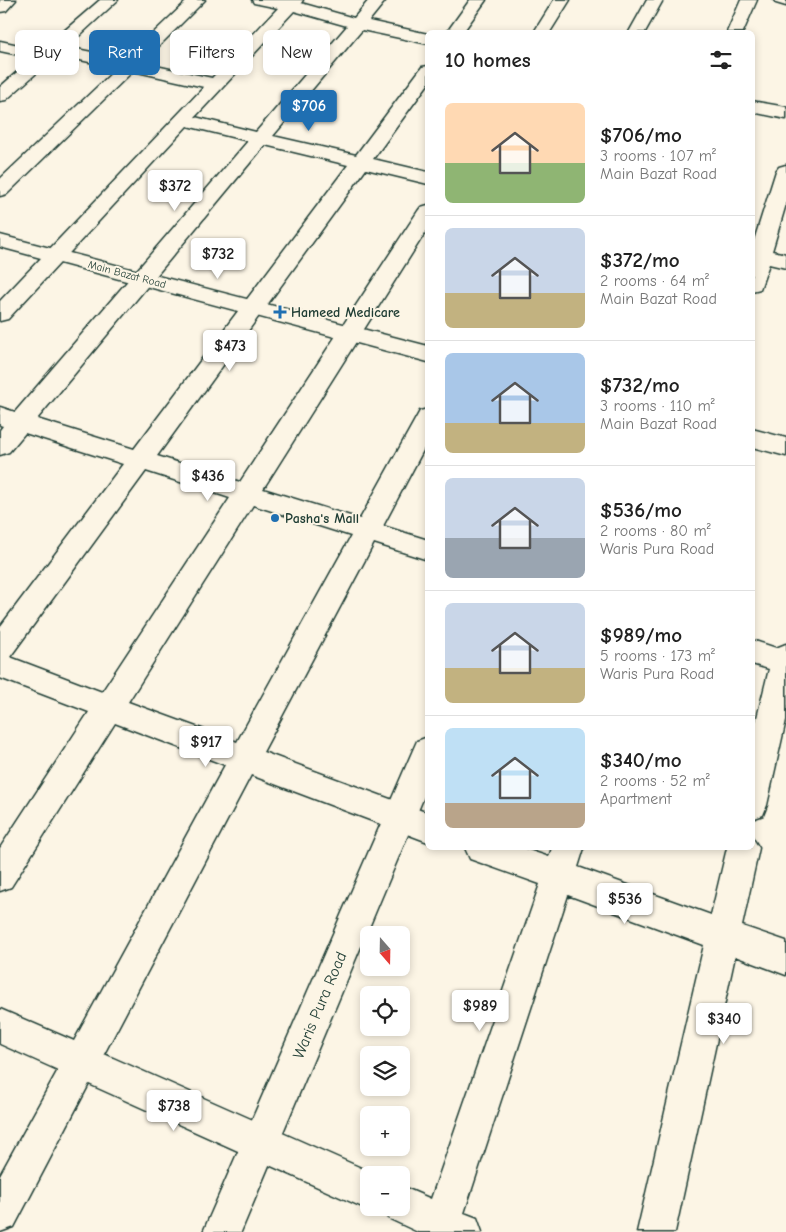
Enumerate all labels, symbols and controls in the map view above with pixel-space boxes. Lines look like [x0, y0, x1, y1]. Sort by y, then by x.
chip: Buy [15, 30, 79, 75]
chip: Rent [89, 30, 160, 75]
chip: Filters [170, 30, 253, 75]
chip: New [263, 30, 330, 75]
icon: filters [707, 46, 735, 74]
text: 10 homes [445, 48, 531, 72]
pin: $706 [279, 90, 339, 132]
text: $706 [292, 97, 326, 115]
icon: home [485, 123, 545, 183]
text: $706/mo [600, 123, 682, 147]
text: 3 rooms · 107 m² [600, 147, 716, 165]
text: Main Bazat Road [600, 165, 717, 183]
pin: $372 [145, 170, 205, 212]
text: $372 [159, 177, 191, 195]
pin: $732 [188, 238, 248, 280]
text: $732 [202, 245, 234, 263]
icon: home [485, 248, 545, 308]
text: $372/mo [600, 248, 680, 272]
street label: Main Bazat Road [86, 258, 168, 291]
text: 2 rooms · 64 m² [600, 272, 709, 290]
text: Main Bazat Road [600, 290, 717, 308]
place label: Hameed Medicare [291, 304, 400, 321]
marker: Hameed Medicare [273, 305, 287, 319]
pin: $473 [200, 330, 260, 372]
text: $473 [214, 337, 246, 355]
icon: home [485, 373, 545, 433]
text: $732/mo [600, 373, 680, 397]
text: 3 rooms · 110 m² [600, 397, 715, 415]
text: Main Bazat Road [600, 415, 717, 433]
pin: $436 [178, 460, 238, 502]
text: $436 [191, 467, 225, 485]
icon: home [485, 498, 545, 558]
text: $536/mo [600, 498, 682, 522]
place label: Pasha's Mall [285, 510, 359, 527]
marker: Pasha's Mall [269, 512, 281, 524]
text: 2 rooms · 80 m² [600, 522, 711, 540]
text: Waris Pura Road [600, 540, 714, 558]
icon: home [485, 623, 545, 683]
text: $989/mo [600, 623, 682, 647]
text: 5 rooms · 173 m² [600, 647, 715, 665]
text: Waris Pura Road [600, 665, 714, 683]
pin: $917 [176, 726, 236, 768]
text: $917 [190, 733, 222, 751]
icon: home [485, 748, 545, 808]
text: $340/mo [600, 748, 682, 772]
text: 2 rooms · 52 m² [600, 772, 710, 790]
text: Apartment [600, 790, 672, 808]
pin: $536 [595, 882, 655, 925]
text: $536 [608, 890, 642, 908]
north arrow [360, 926, 410, 976]
map controls [360, 926, 410, 1216]
street label: Waris Pura Road [289, 949, 351, 1062]
button: locate [360, 986, 410, 1036]
pin: $989 [450, 990, 510, 1032]
text: $989 [463, 997, 497, 1015]
pin: $340 [694, 1002, 754, 1045]
text: $340 [707, 1010, 741, 1028]
button: layers [360, 1046, 410, 1096]
pin: $738 [144, 1090, 204, 1132]
text: $738 [158, 1097, 190, 1115]
button: + [360, 1106, 410, 1156]
button: − [360, 1166, 410, 1216]

